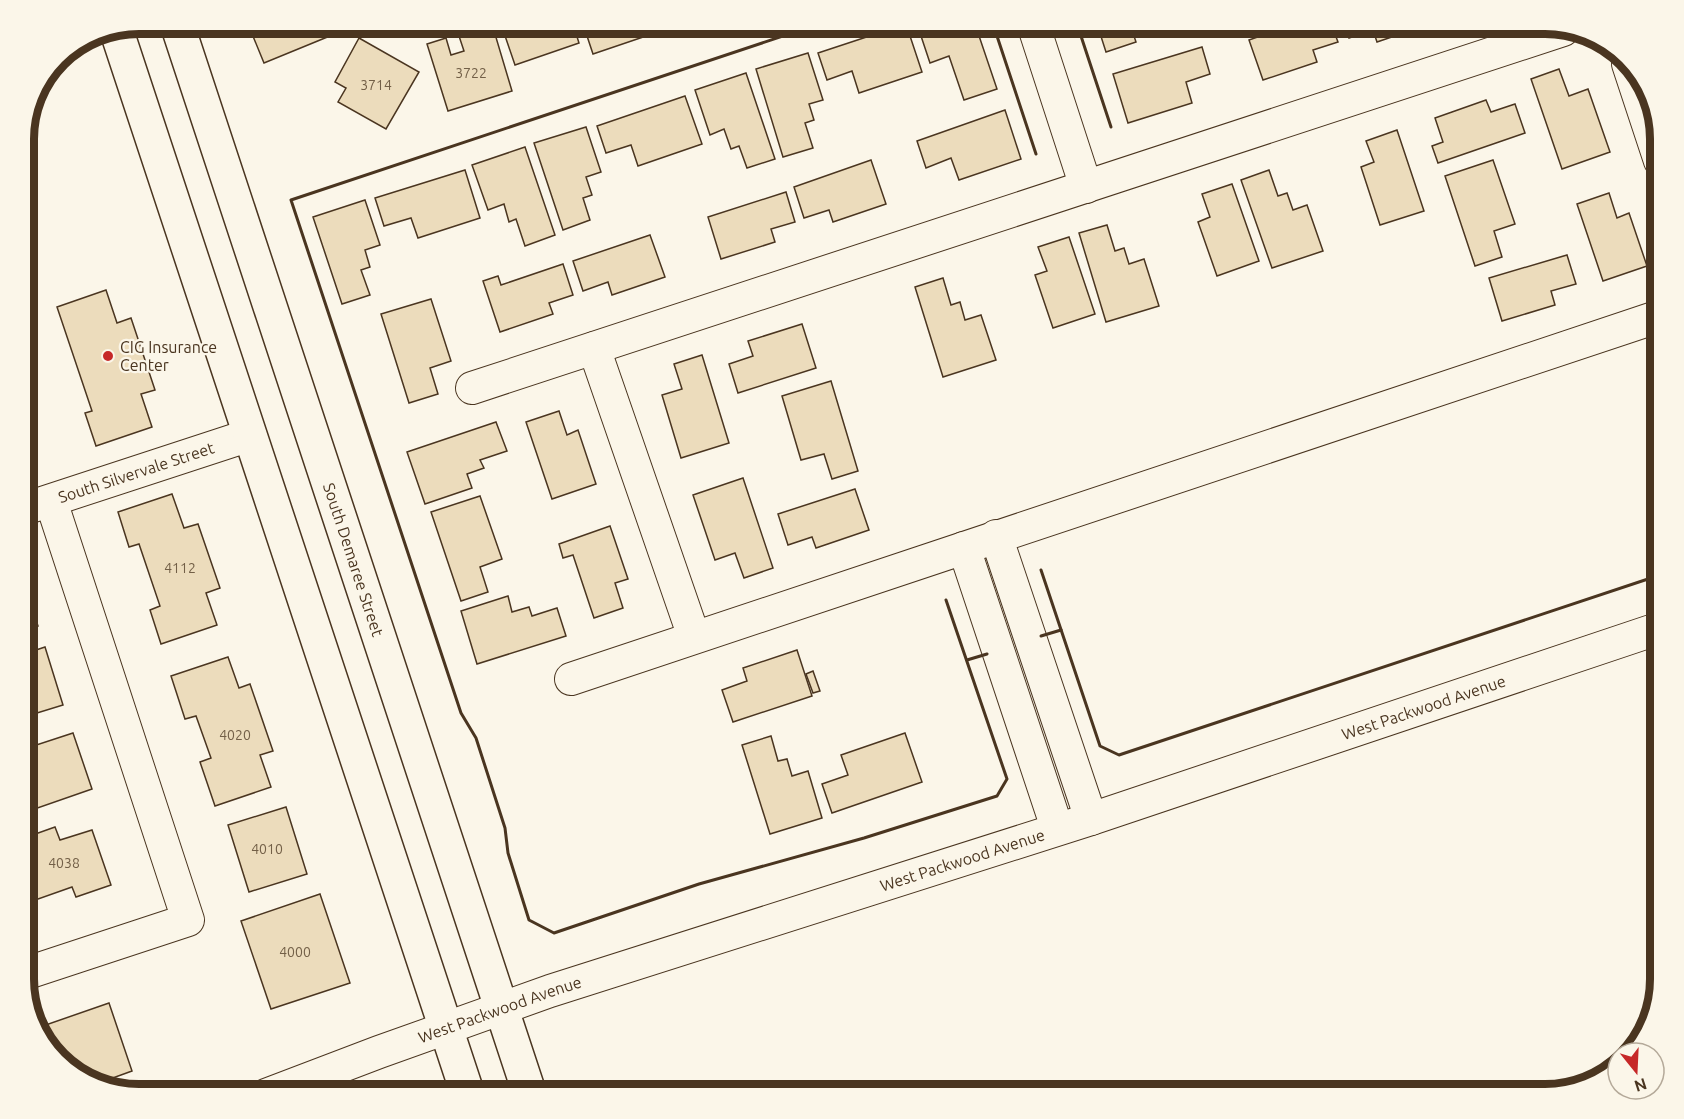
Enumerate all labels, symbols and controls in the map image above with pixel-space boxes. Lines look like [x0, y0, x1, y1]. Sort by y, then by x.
house number: 3722 [455, 65, 487, 81]
house number: 3714 [360, 77, 392, 93]
place label: CIG Insurance Center [120, 338, 217, 374]
marker: CIG Insurance Center [101, 349, 115, 363]
street label: South Silvervale Street [56, 438, 217, 506]
street label: South Demaree Street [320, 481, 387, 639]
house number: 4112 [164, 560, 196, 576]
street label: West Packwood Avenue [1339, 671, 1508, 743]
house number: 4020 [219, 727, 251, 743]
street label: West Packwood Avenue [878, 825, 1047, 895]
house number: 4010 [251, 841, 283, 857]
house number: 4038 [48, 855, 80, 871]
house number: 4000 [279, 944, 311, 960]
street label: West Packwood Avenue [416, 973, 584, 1046]
north arrow [1606, 1041, 1666, 1101]
text: N [1632, 1075, 1649, 1096]

